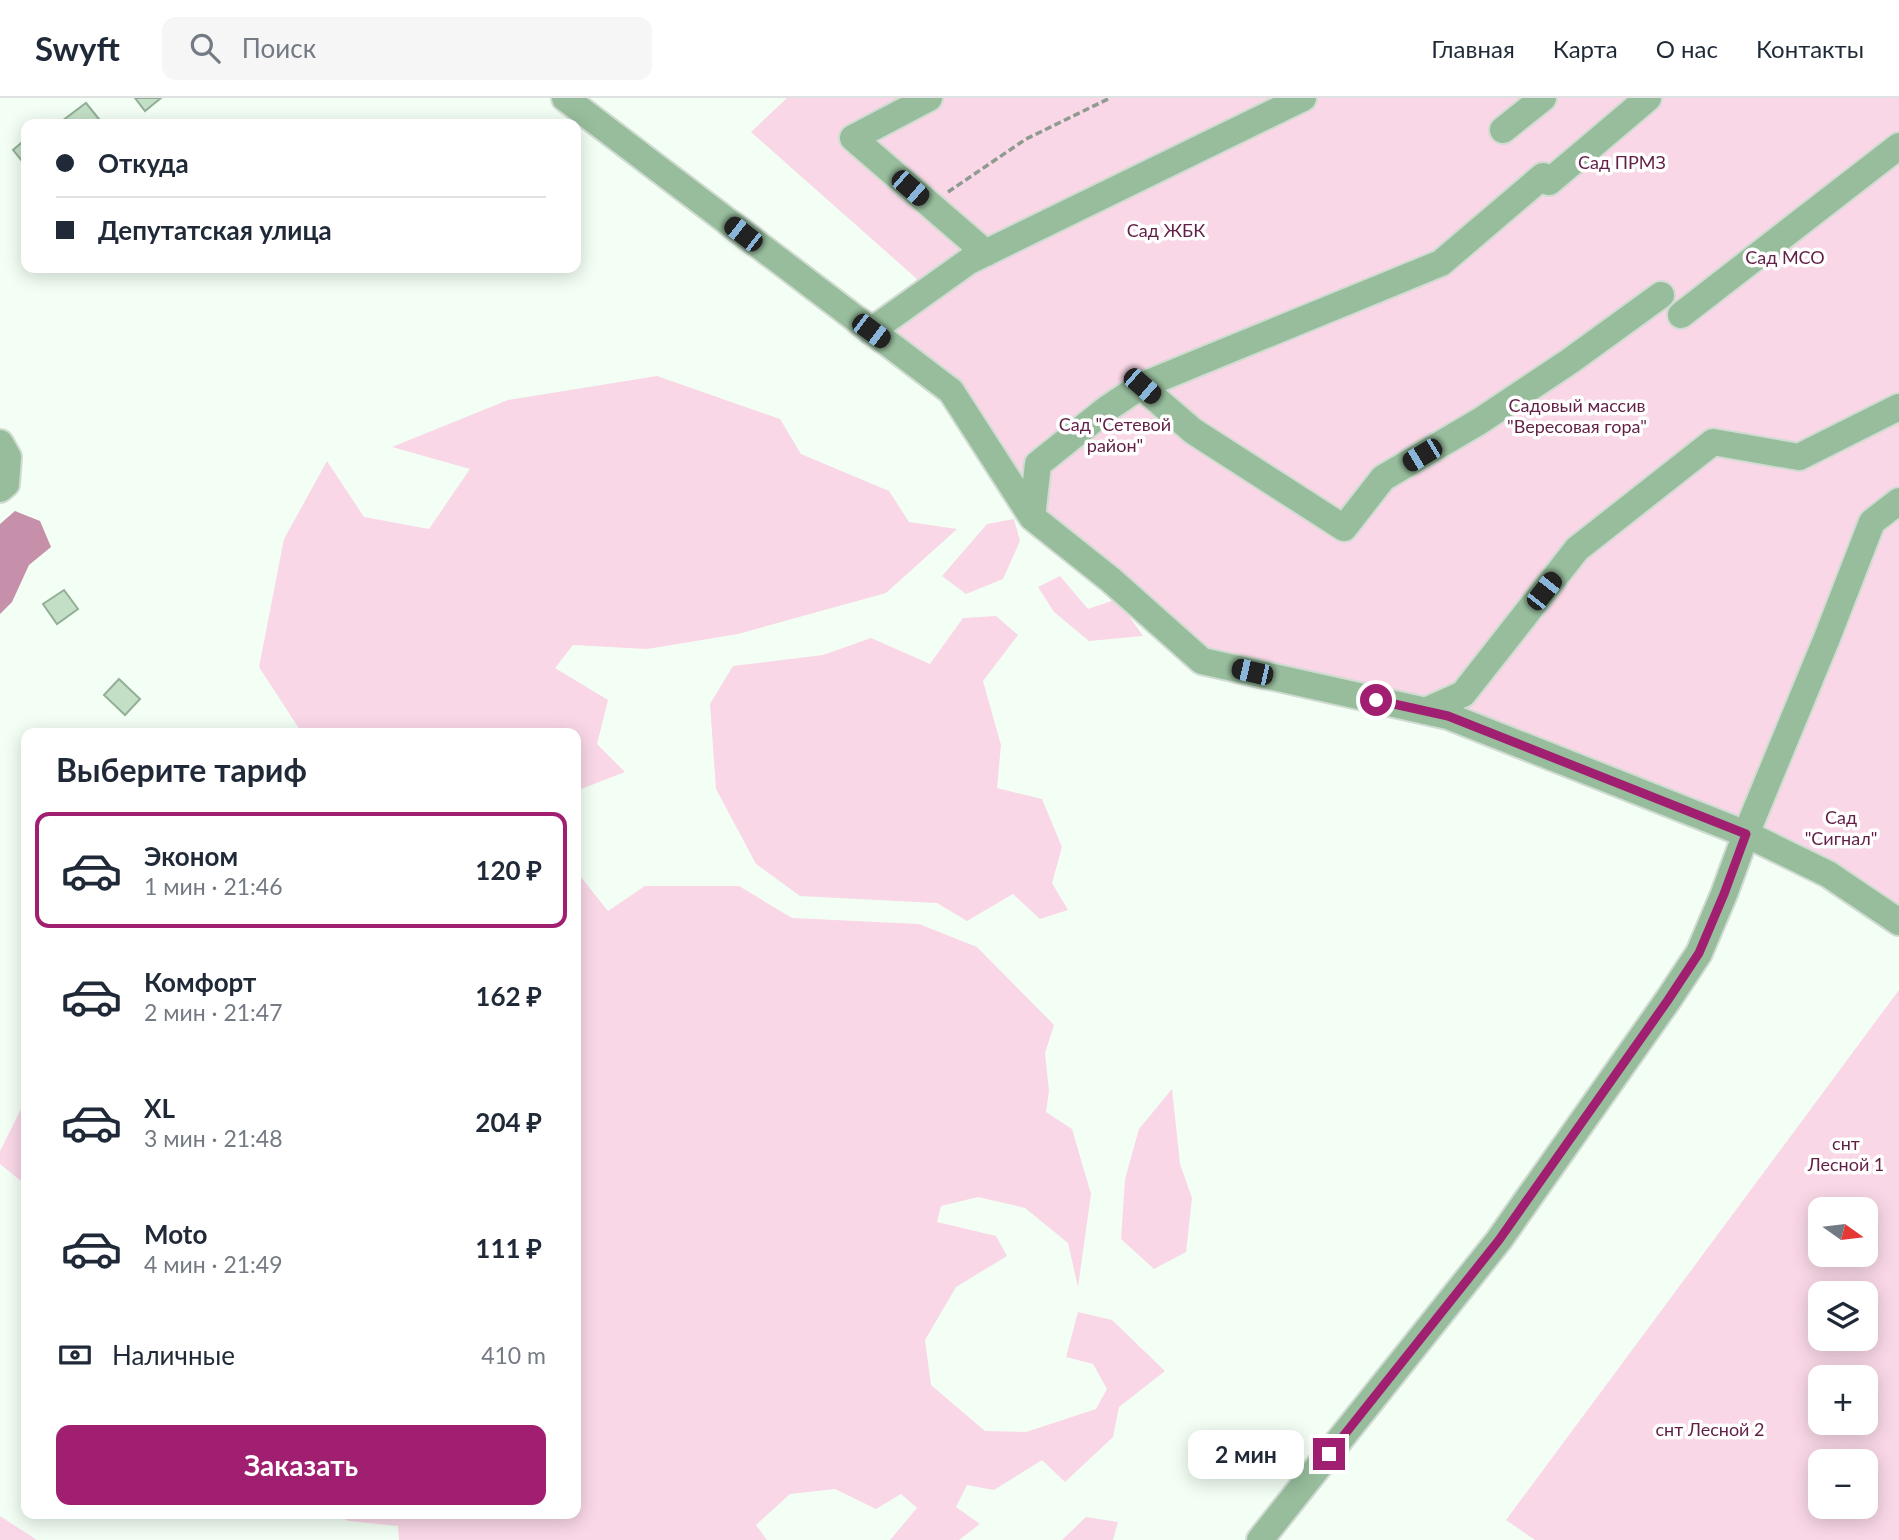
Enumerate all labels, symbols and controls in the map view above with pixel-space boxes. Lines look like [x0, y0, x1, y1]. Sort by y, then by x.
search box [162, 17, 652, 80]
text: Swyft [35, 28, 120, 68]
icon: search [186, 29, 224, 67]
text: Поиск [242, 32, 316, 64]
text: Главная [1431, 34, 1515, 63]
text: Карта [1553, 34, 1618, 63]
text: О нас [1656, 34, 1718, 63]
text: Контакты [1756, 34, 1864, 63]
text: Откуда [98, 147, 189, 179]
park label: Сад ПРМЗ [1578, 151, 1666, 173]
car [888, 166, 933, 210]
car [720, 213, 767, 255]
text: Депутатская улица [98, 214, 332, 246]
park label: Сад ЖБК [1127, 219, 1205, 241]
park label: Сад МСО [1745, 246, 1825, 268]
car [848, 310, 895, 352]
car [1120, 364, 1165, 408]
park label: Садовый массив "Вересовая гора" [1507, 394, 1647, 437]
park label: Сад "Сетевой район" [1059, 413, 1171, 456]
car [1399, 435, 1446, 475]
car [1523, 568, 1566, 614]
car [1230, 657, 1275, 687]
route start [1360, 684, 1392, 716]
text: Выберите тариф [56, 750, 307, 789]
park label: Сад "Сигнал" [1805, 806, 1877, 849]
icon: car [60, 839, 123, 902]
text: Эконом [144, 840, 238, 872]
text: 120 ₽ [475, 854, 542, 886]
text: 1 мин · 21:46 [144, 872, 283, 900]
icon: car [60, 965, 123, 1028]
text: Комфорт [144, 966, 256, 998]
text: 162 ₽ [475, 980, 542, 1012]
text: 2 мин · 21:47 [144, 998, 283, 1026]
icon: car [60, 1091, 123, 1154]
text: XL [144, 1092, 175, 1124]
text: 204 ₽ [475, 1106, 542, 1138]
text: 3 мин · 21:48 [144, 1124, 283, 1152]
park label: снт Лесной 1 [1807, 1132, 1884, 1175]
north arrow [1808, 1197, 1878, 1267]
map controls [1808, 1197, 1878, 1519]
icon: car [60, 1217, 123, 1280]
text: Moto [144, 1218, 207, 1250]
text: 111 ₽ [475, 1232, 542, 1264]
text: 4 мин · 21:49 [144, 1250, 283, 1278]
button: layers [1808, 1281, 1878, 1351]
icon: cash [56, 1336, 94, 1374]
text: Наличные [112, 1339, 235, 1371]
text: 410 m [481, 1341, 546, 1369]
button: + [1808, 1365, 1878, 1435]
park label: снт Лесной 2 [1655, 1418, 1765, 1440]
button: Заказать [56, 1425, 546, 1505]
callout: 2 мин [1189, 1430, 1304, 1478]
route end [1313, 1438, 1345, 1470]
text: 2 мин [1215, 1440, 1277, 1468]
button: − [1808, 1449, 1878, 1519]

